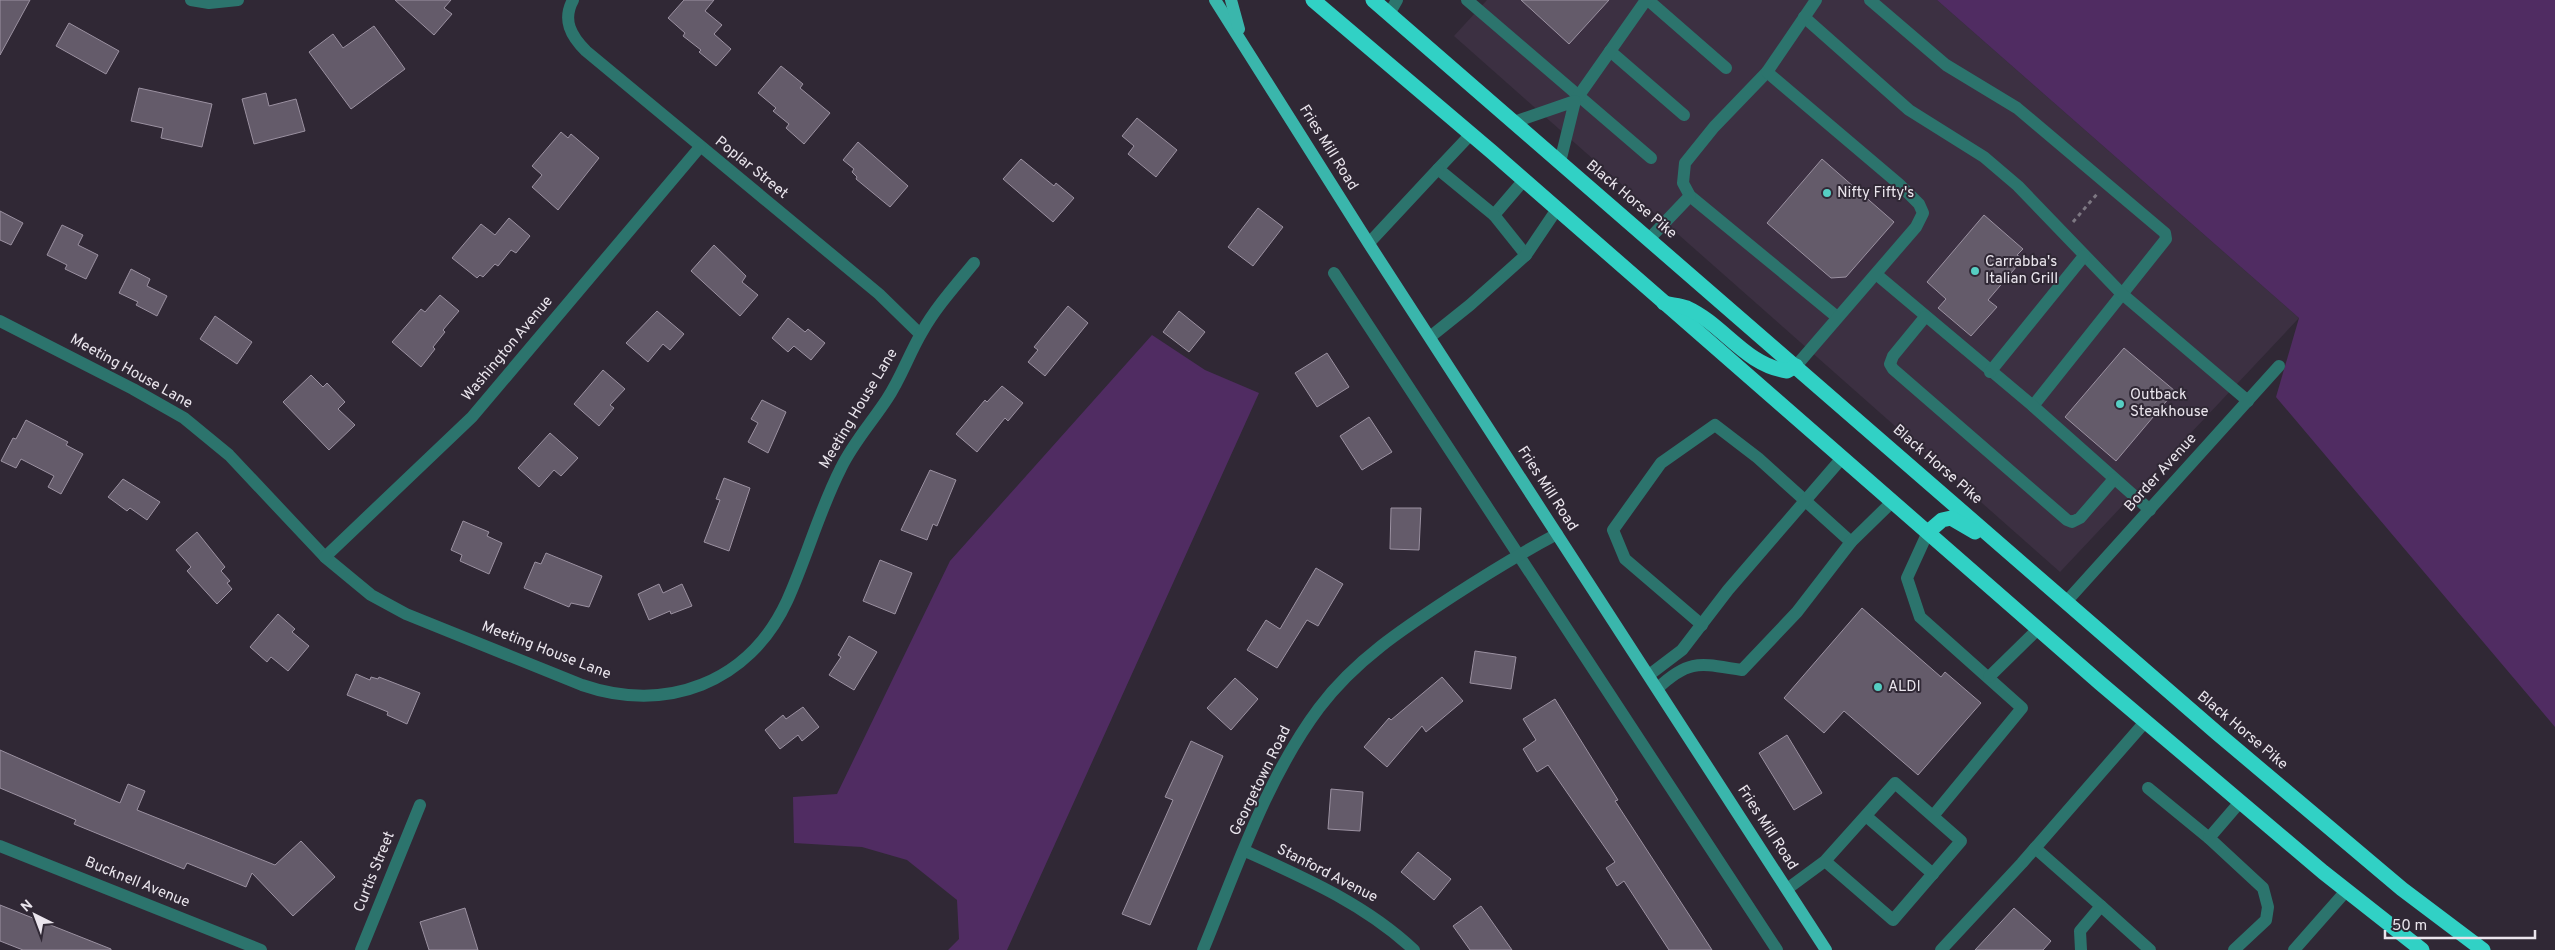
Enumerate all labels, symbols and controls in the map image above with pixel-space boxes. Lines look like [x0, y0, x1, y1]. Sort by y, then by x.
street label: Fries Mill Road [1294, 102, 1362, 194]
street label: Poplar Street [710, 133, 792, 203]
street label: Black Horse Pike [1582, 156, 1680, 244]
place label: Nifty Fifty's [1837, 184, 1914, 203]
marker: Nifty Fifty's [1821, 187, 1833, 199]
place label: Carrabba's Italian Grill [1985, 253, 2058, 289]
marker: Carrabba's Italian Grill [1969, 265, 1981, 277]
street label: Washington Avenue [458, 292, 558, 406]
street label: Meeting House Lane [66, 330, 196, 414]
street label: Meeting House Lane [816, 345, 902, 473]
place label: Outback Steakhouse [2130, 386, 2209, 422]
marker: Outback Steakhouse [2114, 398, 2126, 410]
street label: Black Horse Pike [1888, 421, 1986, 509]
street label: Border Avenue [2121, 430, 2201, 516]
street label: Fries Mill Road [1513, 443, 1581, 535]
street label: Meeting House Lane [479, 618, 613, 684]
place label: ALDI [1888, 678, 1921, 697]
marker: ALDI [1872, 681, 1884, 693]
street label: Black Horse Pike [2193, 687, 2291, 775]
street label: Georgetown Road [1226, 723, 1296, 839]
street label: Fries Mill Road [1733, 782, 1801, 874]
street label: Curtis Street [350, 829, 400, 915]
street label: Stanford Avenue [1273, 840, 1381, 908]
street label: Bucknell Avenue [82, 853, 192, 913]
north arrow [10, 890, 60, 940]
text: N [18, 897, 37, 916]
scale bar [2385, 908, 2535, 940]
text: 50 m [2392, 917, 2427, 936]

